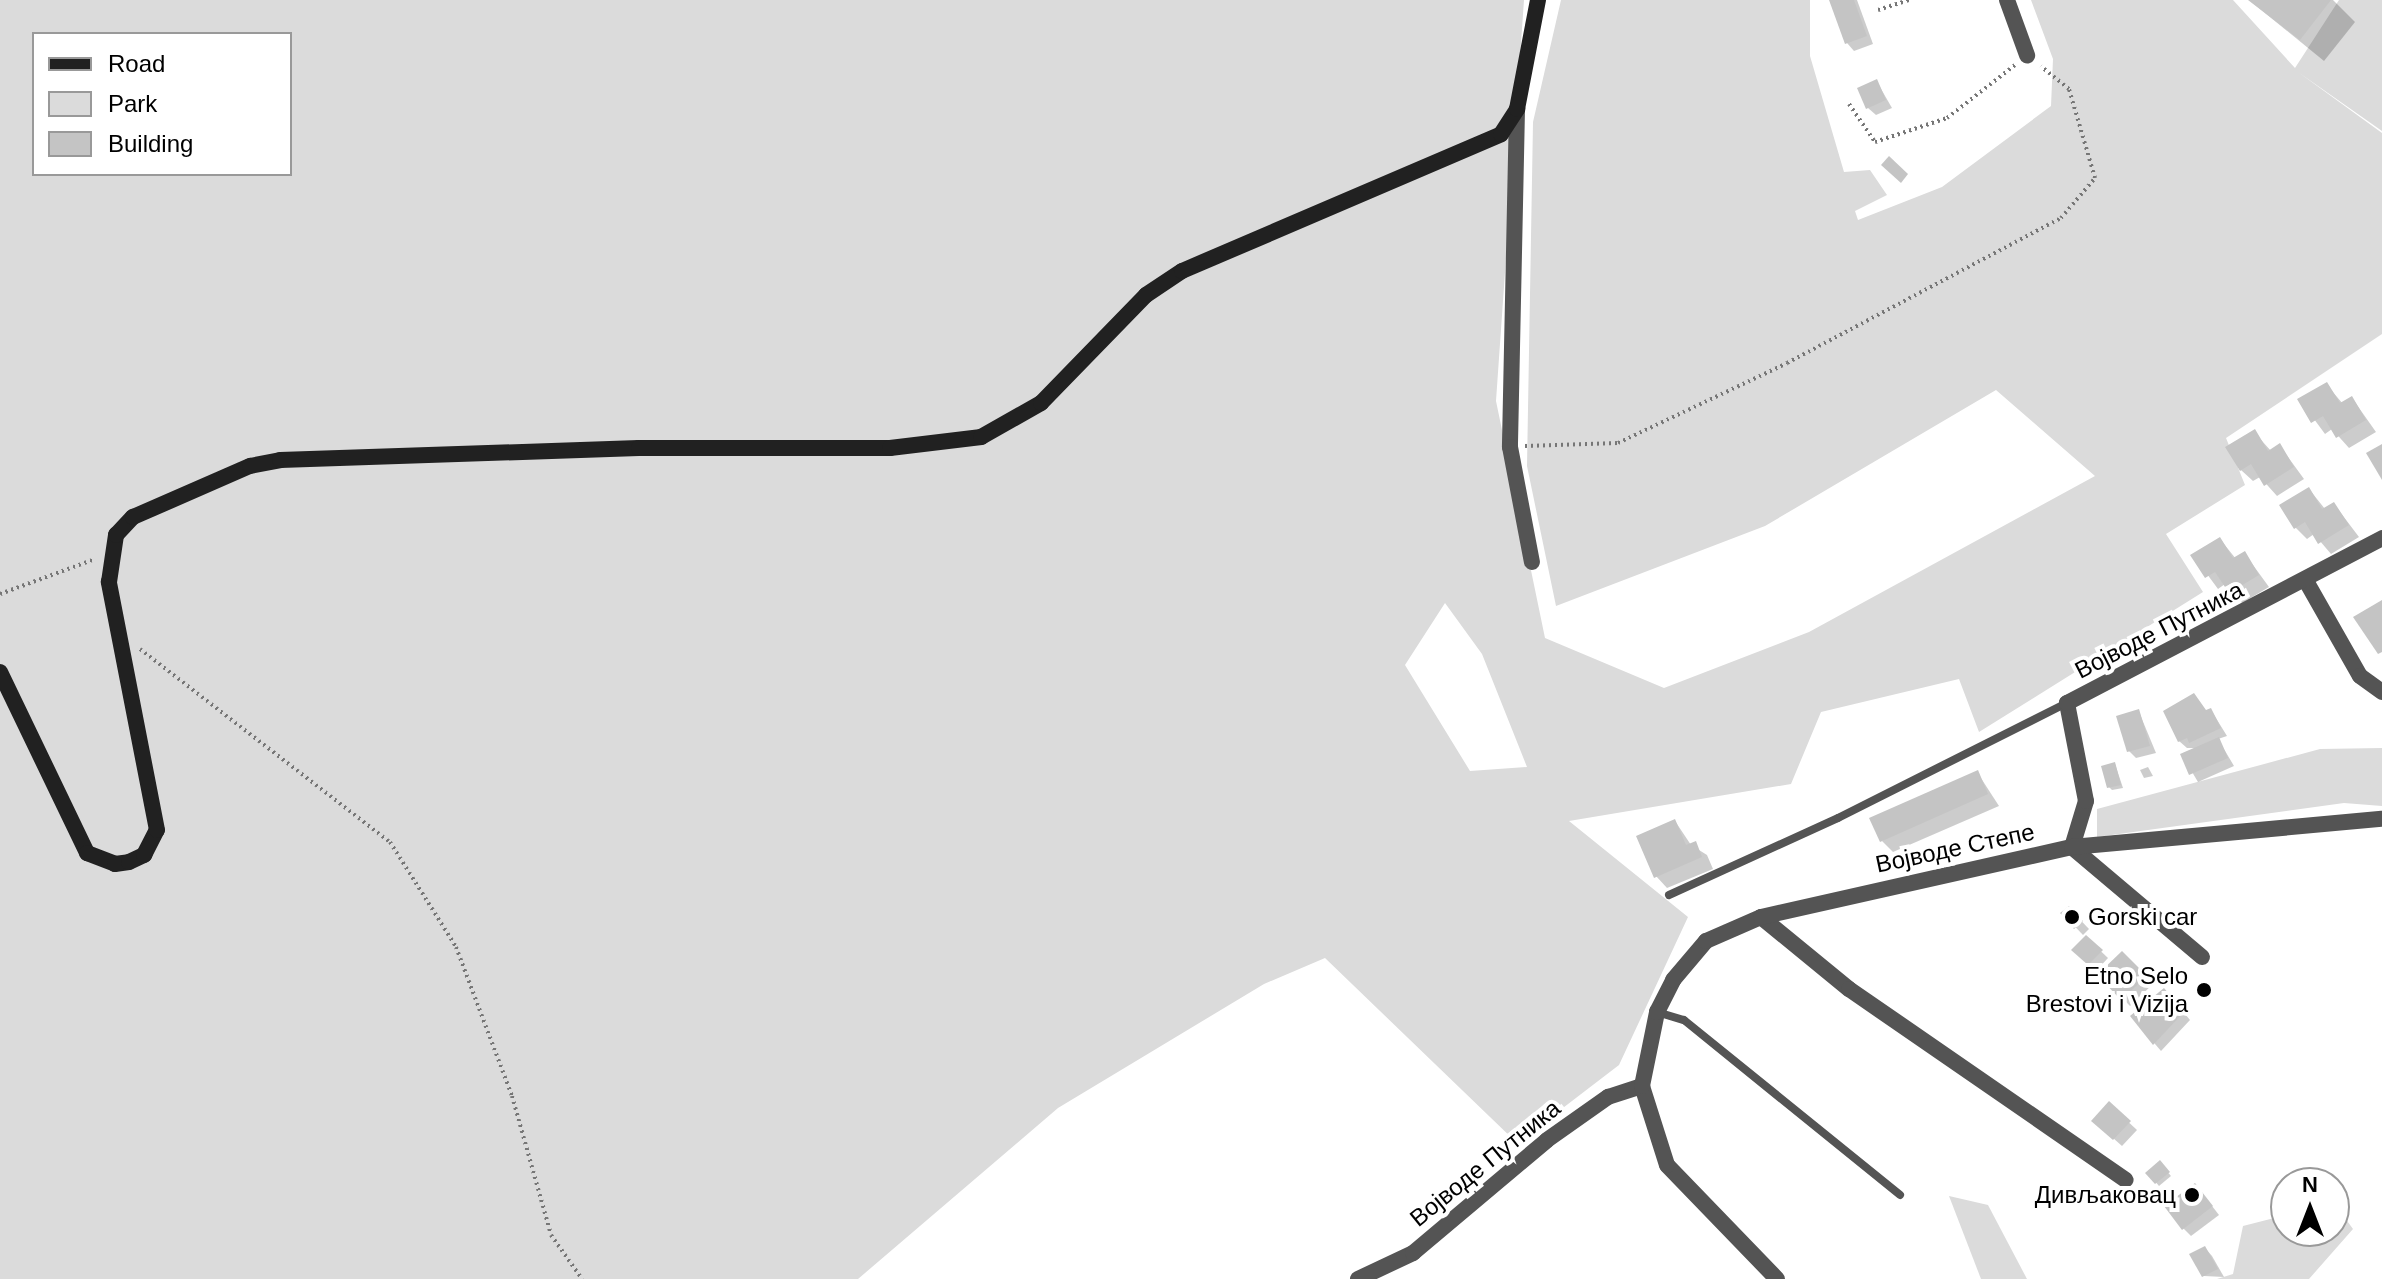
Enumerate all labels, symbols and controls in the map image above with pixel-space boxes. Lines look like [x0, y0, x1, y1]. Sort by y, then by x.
legend [32, 32, 292, 176]
text: Road [108, 50, 165, 77]
text: Park [108, 90, 157, 117]
text: Building [108, 130, 193, 157]
street label: Војводе Путника [2070, 575, 2248, 685]
street label: Војводе Степе [1873, 817, 2037, 879]
place label: Gorski car [2088, 903, 2197, 931]
marker: Gorski car [2063, 908, 2081, 926]
place label: Etno Selo Brestovi i Vizija [2026, 962, 2188, 1018]
marker: Etno Selo Brestovi i Vizija [2195, 981, 2213, 999]
street label: Војводе Путника [1404, 1094, 1566, 1232]
north arrow [2270, 1167, 2350, 1247]
text: N [2302, 1172, 2318, 1197]
place label: Дивљаковац [2035, 1181, 2176, 1209]
marker: Дивљаковац [2183, 1186, 2201, 1204]

